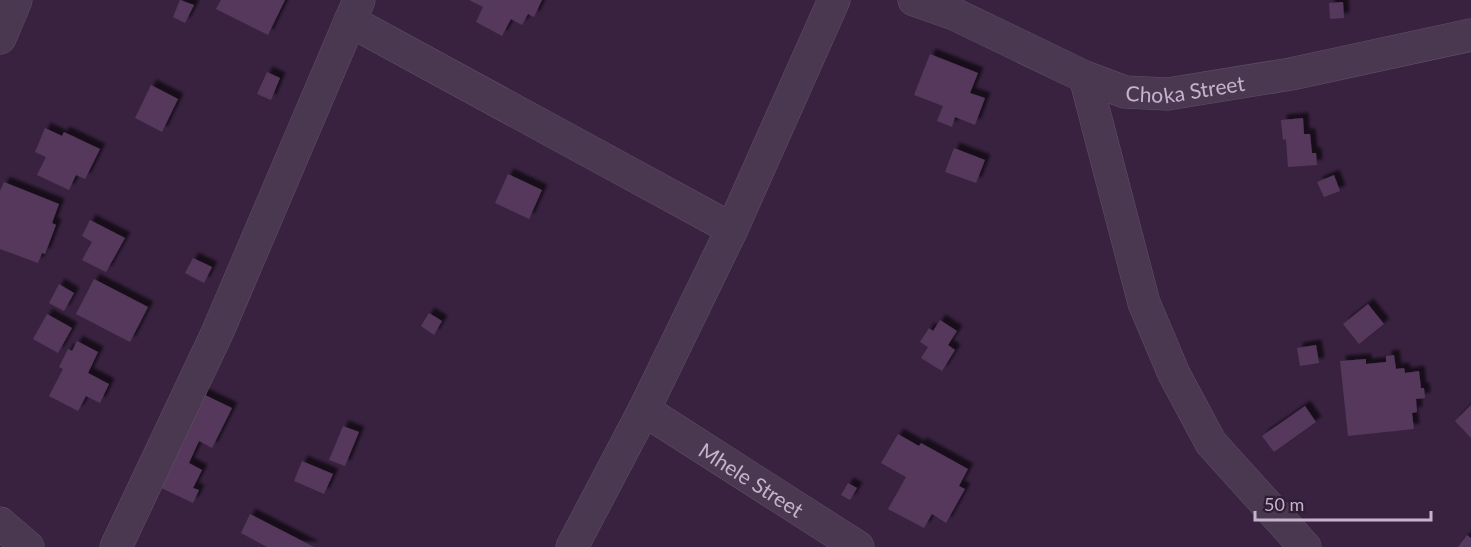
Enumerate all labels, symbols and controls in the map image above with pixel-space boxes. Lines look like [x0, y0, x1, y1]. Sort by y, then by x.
street label: Choka Street [1125, 69, 1247, 107]
street label: Mhele Street [695, 436, 809, 522]
scale bar [1255, 484, 1430, 522]
text: 50 m [1264, 493, 1304, 515]

